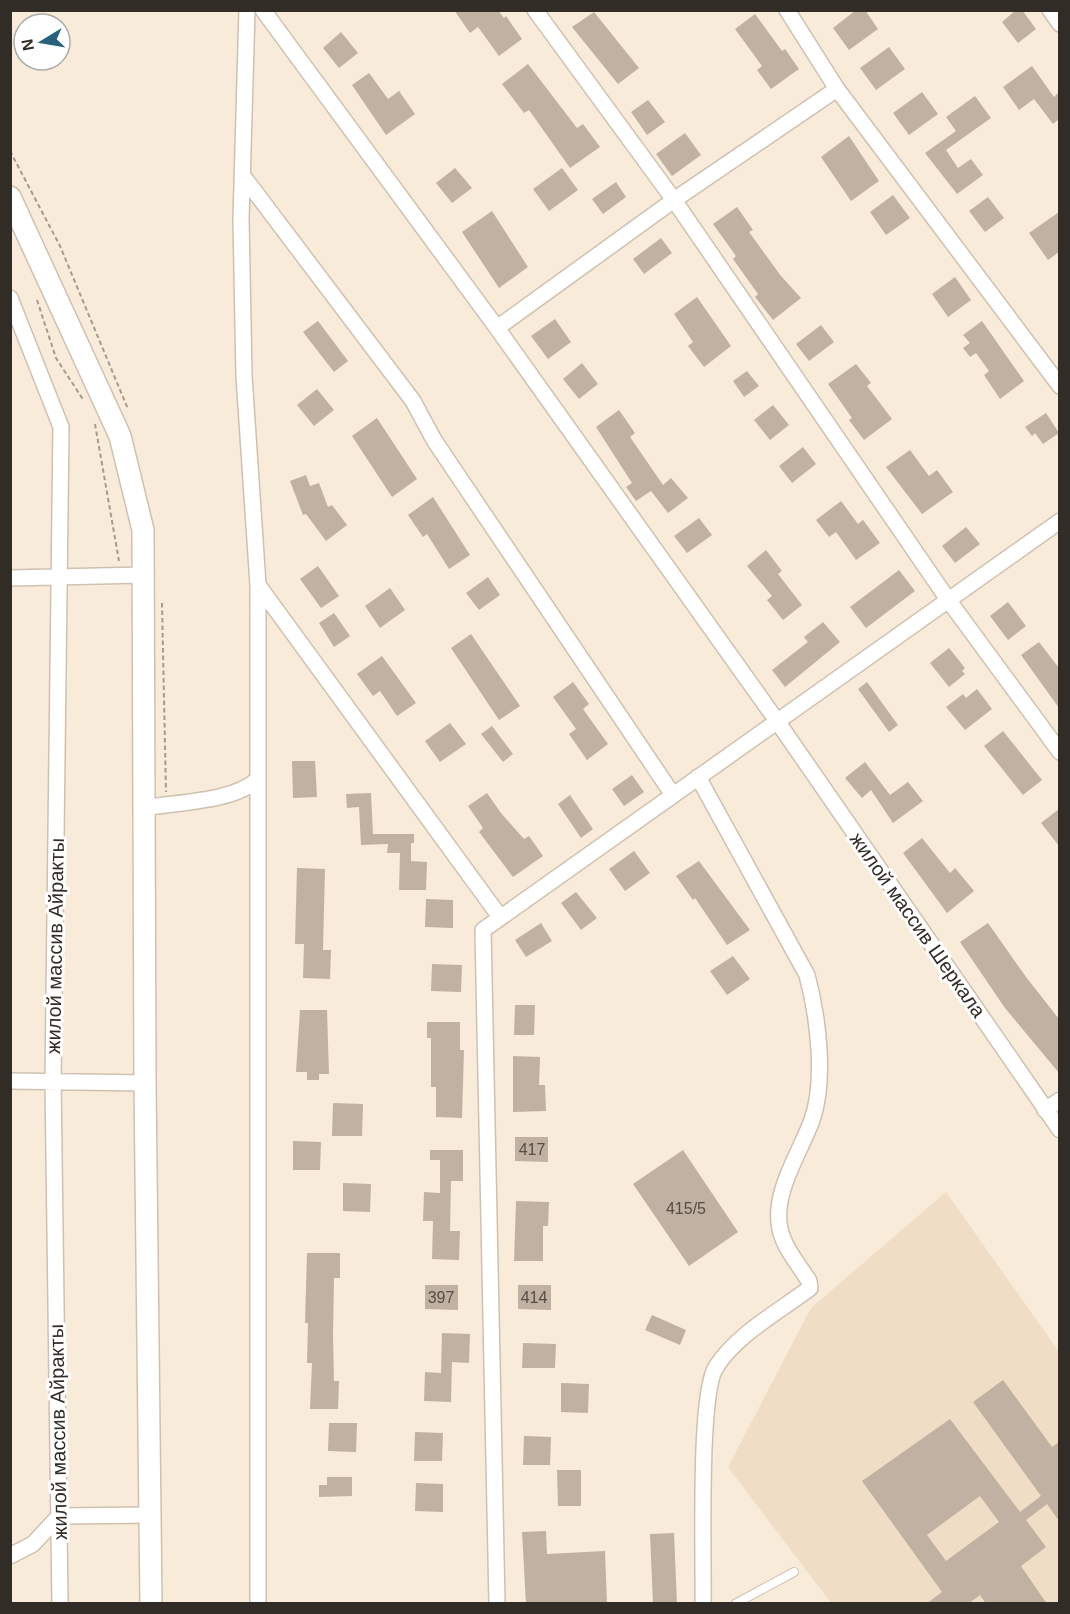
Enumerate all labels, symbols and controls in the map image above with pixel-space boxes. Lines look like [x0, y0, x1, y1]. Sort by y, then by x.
north arrow [12, 12, 72, 72]
text: N [18, 37, 37, 52]
street label: жилой массив Шеркала [846, 828, 991, 1022]
street label: жилой массив Айракты [42, 838, 68, 1054]
house number: 417 [519, 1141, 545, 1158]
house number: 415/5 [666, 1200, 706, 1217]
house number: 397 [428, 1289, 454, 1306]
house number: 414 [521, 1289, 547, 1306]
street label: жилой массив Айракты [45, 1324, 71, 1540]

